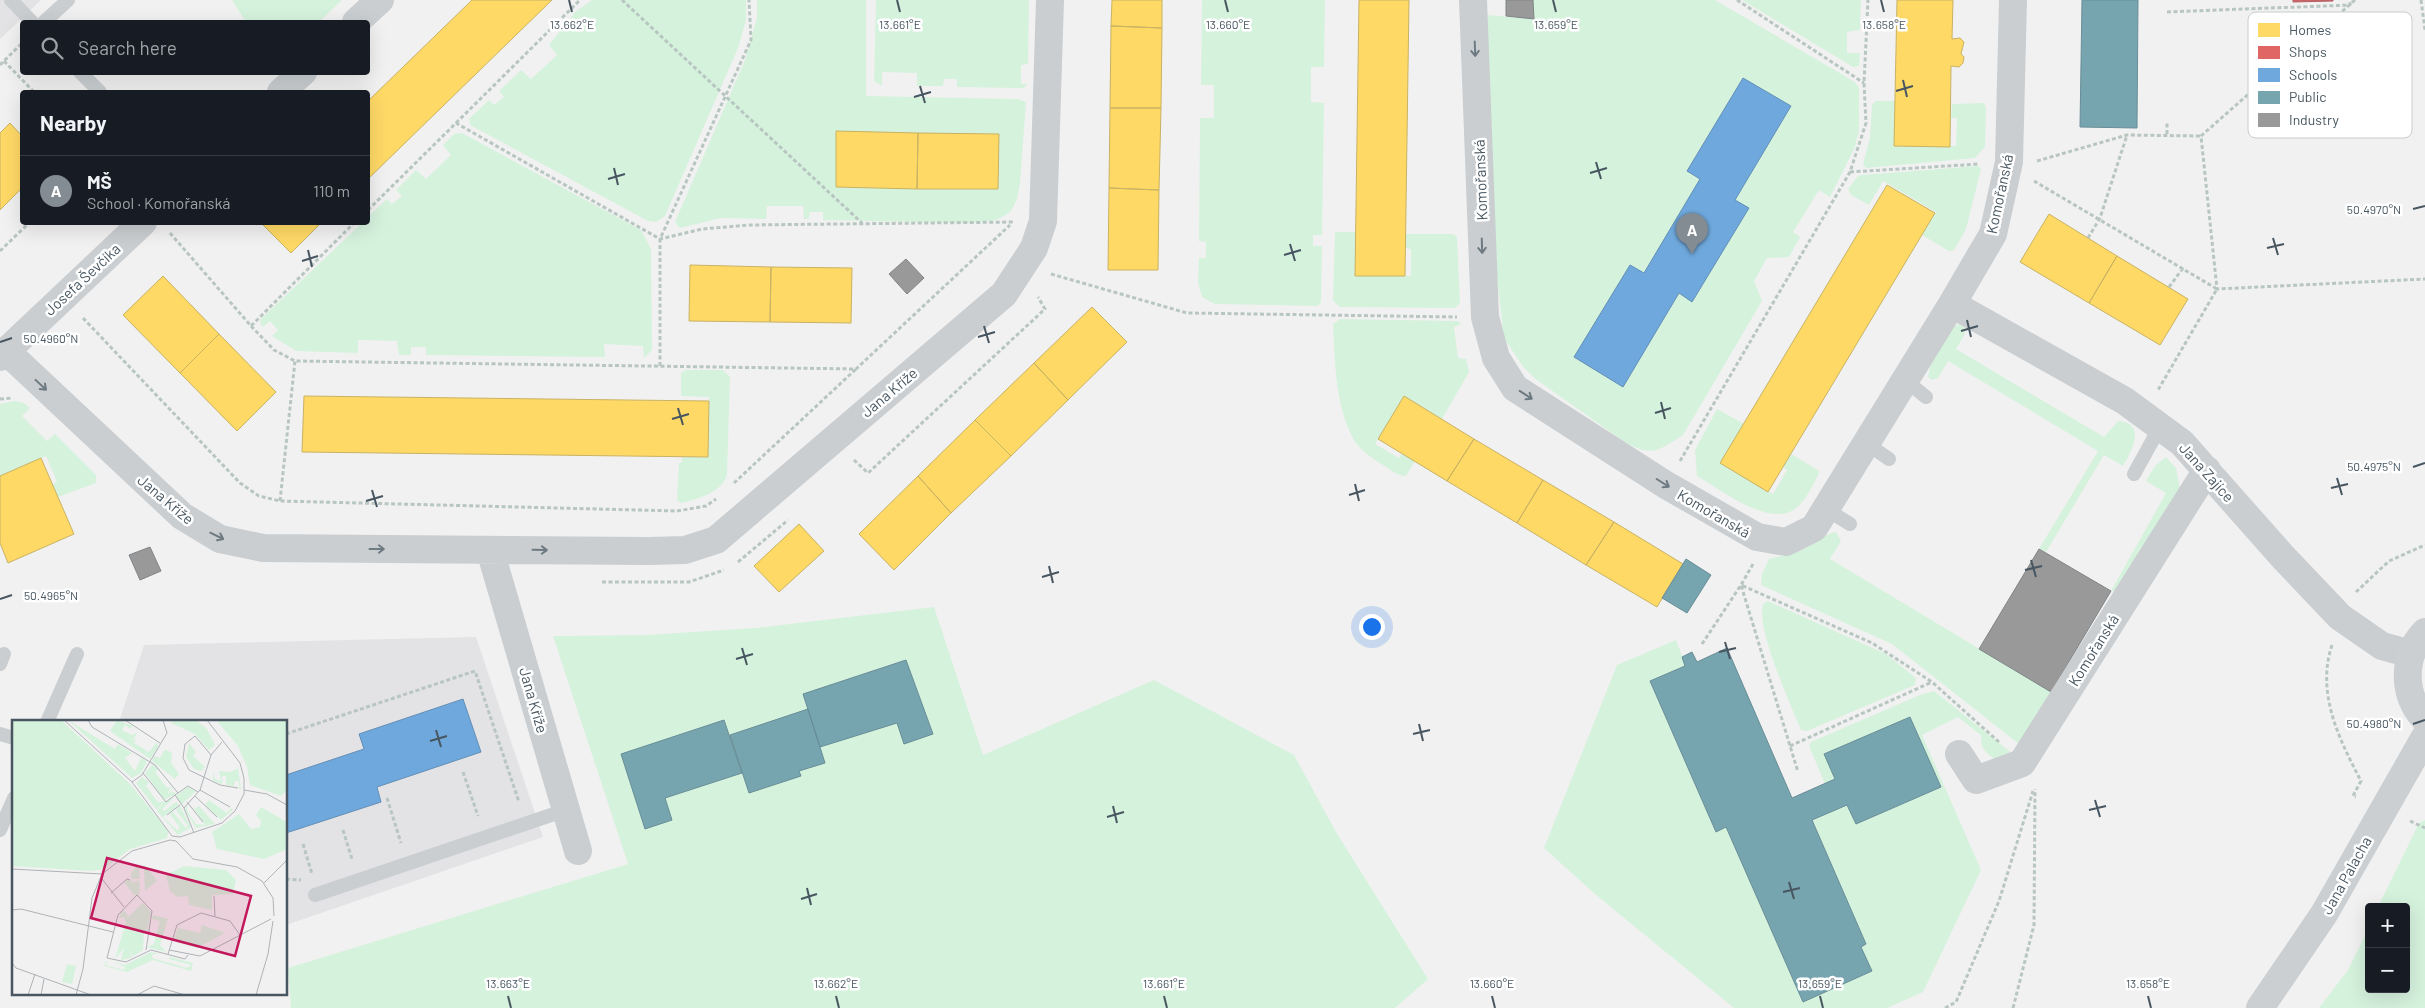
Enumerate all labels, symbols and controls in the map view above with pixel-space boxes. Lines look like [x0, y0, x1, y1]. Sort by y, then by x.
legend [2248, 12, 2412, 138]
text: 13.662°E [550, 17, 594, 31]
text: 13.661°E [879, 17, 921, 31]
text: 13.660°E [1206, 17, 1250, 31]
text: 13.659°E [1534, 17, 1578, 31]
text: 13.658°E [1862, 17, 1906, 31]
search box [20, 20, 370, 75]
text: Homes [2289, 21, 2332, 38]
icon: search [38, 34, 66, 62]
text: Search here [78, 36, 177, 59]
one-way arrow [1470, 40, 1480, 56]
text: Shops [2289, 43, 2327, 60]
text: Schools [2289, 66, 2337, 83]
text: Public [2289, 88, 2327, 105]
text: Nearby [40, 110, 106, 135]
text: Industry [2289, 111, 2340, 128]
street label: Komořanská [1470, 139, 1490, 221]
street label: Komořanská [1982, 153, 2016, 235]
text: MŠ [87, 170, 112, 193]
text: A [51, 181, 61, 200]
text: 110 m [313, 181, 350, 200]
text: School · Komořanská [87, 193, 230, 212]
text: 50.4970°N [2347, 202, 2401, 216]
pin: A [1676, 213, 1708, 254]
one-way arrow [1478, 238, 1487, 254]
street label: Josefa Ševčíka [40, 239, 124, 319]
text: 50.4960°N [24, 331, 78, 345]
street label: Jana Kříže [857, 363, 921, 421]
one-way arrow [35, 379, 48, 391]
one-way arrow [1519, 391, 1533, 401]
street label: Jana Zajíce [2176, 439, 2238, 505]
text: 50.4975°N [2347, 459, 2401, 473]
street label: Jana Kříže [134, 470, 198, 528]
one-way arrow [1656, 478, 1670, 488]
street label: Komořanská [1674, 485, 1754, 541]
one-way arrow [209, 531, 224, 541]
one-way arrow [368, 544, 385, 554]
one-way arrow [531, 545, 547, 555]
text: 50.4965°N [24, 588, 78, 602]
street label: Komořanská [2064, 611, 2122, 689]
your location [1359, 614, 1385, 640]
street label: Jana Kříže [516, 665, 552, 735]
text: 50.4980°N [2347, 716, 2401, 730]
inset map [12, 720, 288, 996]
street label: Jana Palacha [2317, 833, 2375, 917]
map controls [2365, 903, 2410, 993]
button: + [2365, 903, 2410, 948]
button: − [2365, 948, 2410, 993]
text: 13.663°E [486, 976, 530, 990]
text: 13.662°E [814, 976, 858, 990]
text: 13.661°E [1143, 976, 1185, 990]
text: 13.660°E [1470, 976, 1514, 990]
text: 13.659°E [1798, 976, 1842, 990]
text: 13.658°E [2126, 976, 2170, 990]

